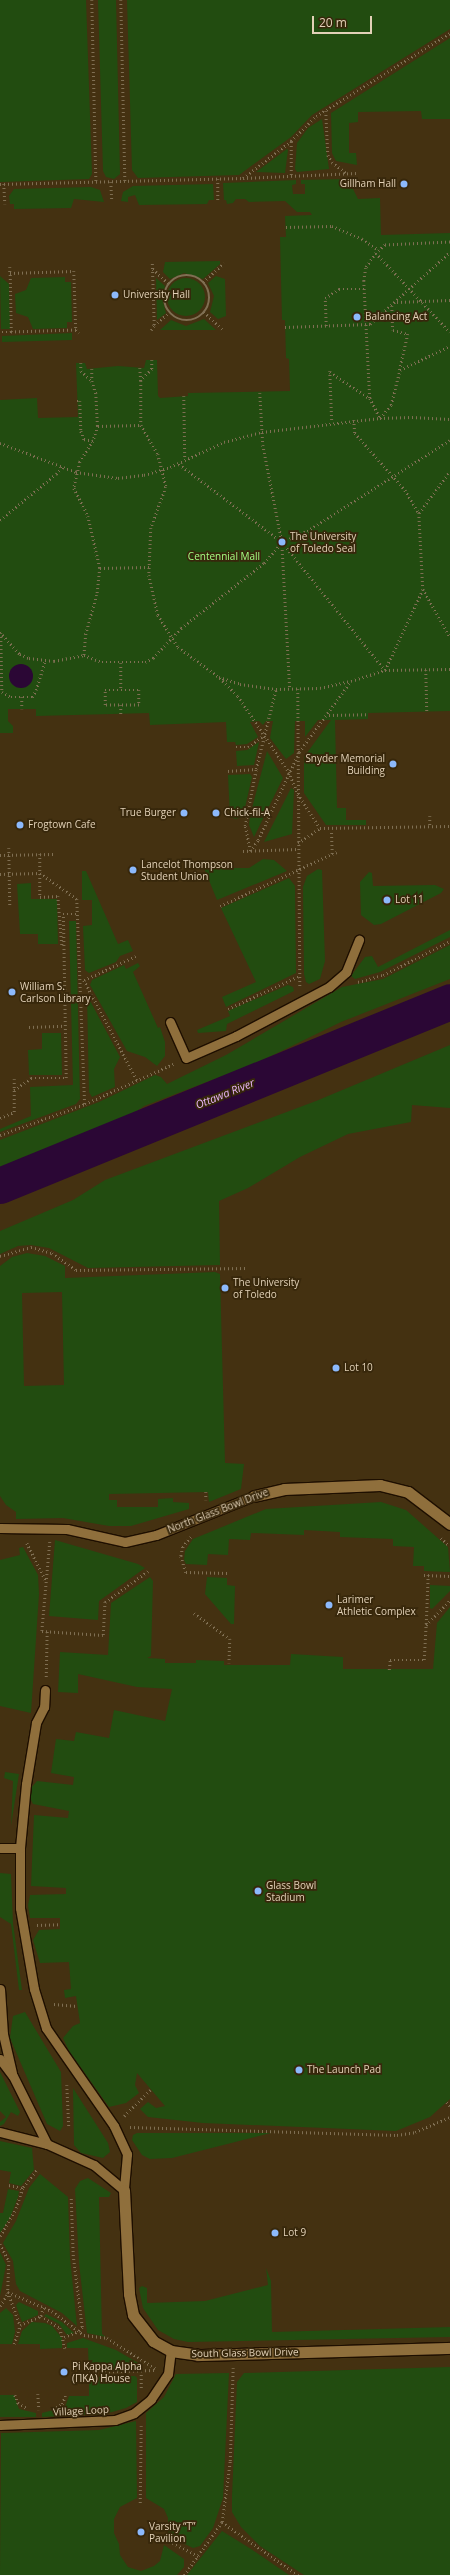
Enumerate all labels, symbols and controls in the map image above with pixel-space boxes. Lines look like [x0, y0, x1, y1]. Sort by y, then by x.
scale bar [314, 8, 374, 34]
text: 20 m [319, 14, 347, 31]
place label: Gillham Hall [340, 178, 396, 190]
marker: Gillham Hall [399, 179, 409, 189]
place label: University Hall [123, 289, 190, 301]
marker: University Hall [110, 290, 120, 300]
place label: Balancing Act [365, 311, 427, 323]
marker: Balancing Act [352, 312, 362, 322]
place label: The University of Toledo Seal [290, 530, 356, 554]
marker: The University of Toledo Seal [277, 537, 287, 547]
park label: Centennial Mall [188, 551, 260, 563]
place label: Snyder Memorial Building [305, 752, 385, 776]
marker: Snyder Memorial Building [388, 759, 398, 769]
place label: True Burger [120, 807, 176, 819]
place label: Chick-fil-A [224, 807, 270, 819]
marker: True Burger [179, 808, 189, 818]
marker: Chick-fil-A [211, 808, 221, 818]
place label: Frogtown Cafe [28, 819, 96, 831]
marker: Frogtown Cafe [15, 820, 25, 830]
place label: Lancelot Thompson Student Union [141, 858, 233, 882]
marker: Lancelot Thompson Student Union [128, 865, 138, 875]
place label: Lot 11 [395, 894, 424, 906]
marker: Lot 11 [382, 895, 392, 905]
place label: William S. Carlson Library [20, 980, 91, 1004]
marker: William S. Carlson Library [7, 987, 17, 997]
water label: Ottawa River [194, 1076, 256, 1112]
place label: The University of Toledo [233, 1276, 299, 1300]
marker: The University of Toledo [220, 1283, 230, 1293]
place label: Lot 10 [344, 1362, 373, 1374]
marker: Lot 10 [331, 1363, 341, 1373]
street label: North Glass Bowl Drive [166, 1486, 270, 1536]
place label: Larimer Athletic Complex [337, 1593, 416, 1616]
marker: Larimer Athletic Complex [324, 1600, 334, 1610]
place label: Glass Bowl Stadium [266, 1879, 316, 1902]
marker: Glass Bowl Stadium [253, 1886, 263, 1896]
place label: The Launch Pad [307, 2064, 381, 2076]
marker: The Launch Pad [294, 2065, 304, 2075]
place label: Lot 9 [283, 2227, 306, 2239]
marker: Lot 9 [270, 2228, 280, 2238]
street label: South Glass Bowl Drive [191, 2346, 299, 2360]
place label: Pi Kappa Alpha (ΠΚΑ) House [72, 2360, 142, 2384]
marker: Pi Kappa Alpha (ΠΚΑ) House [59, 2367, 69, 2377]
street label: Village Loop [53, 2404, 109, 2418]
place label: Varsity “T” Pavilion [149, 2520, 196, 2544]
marker: Varsity “T” Pavilion [136, 2527, 146, 2537]

